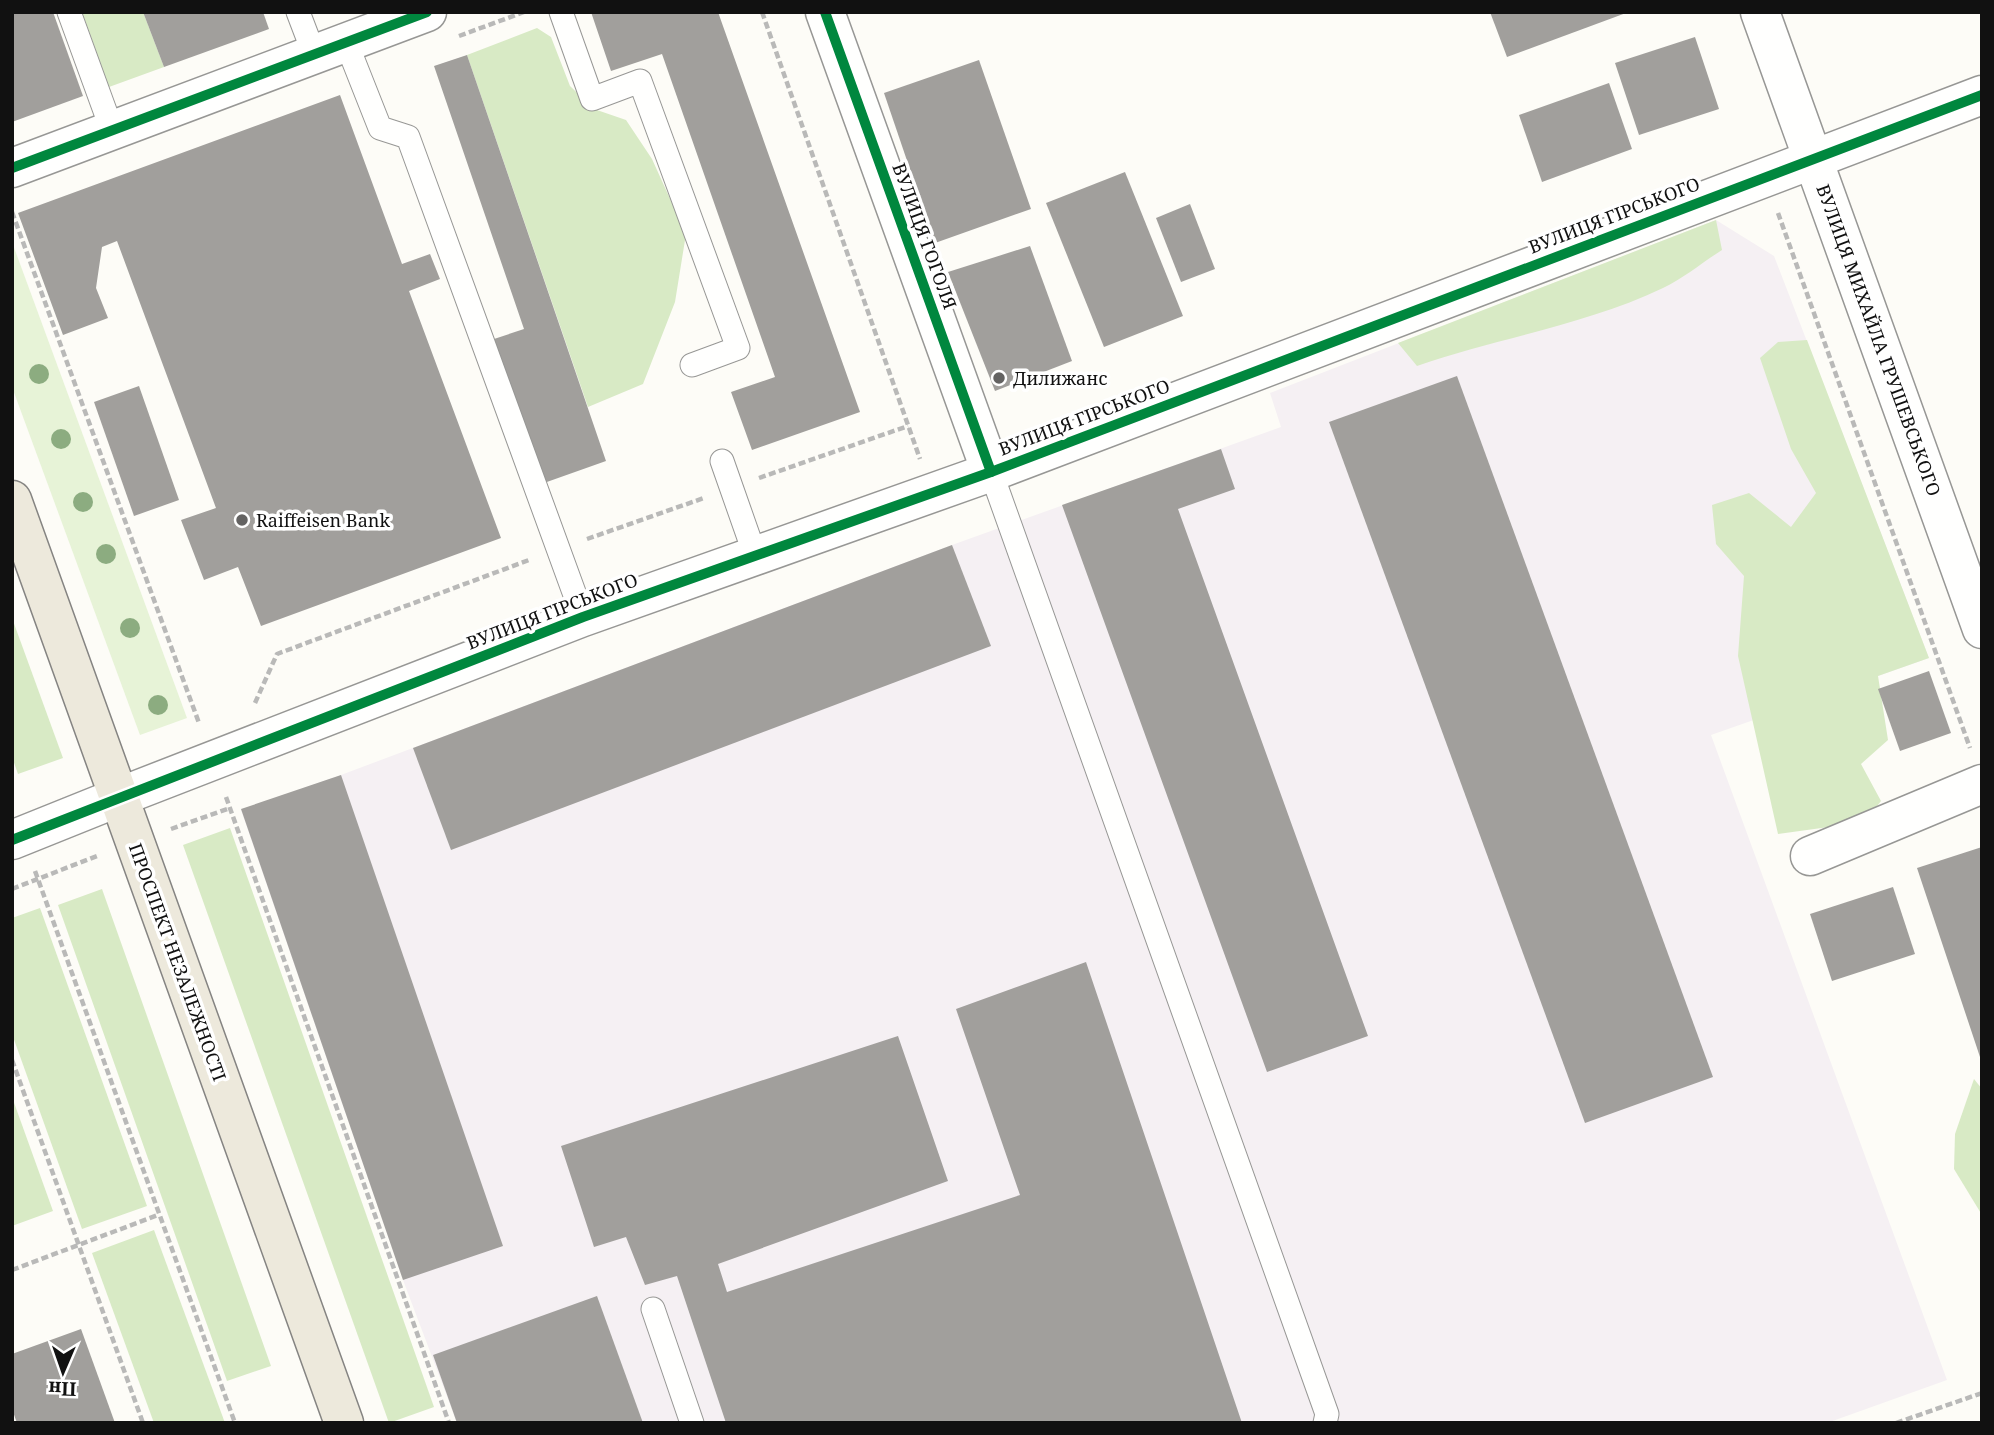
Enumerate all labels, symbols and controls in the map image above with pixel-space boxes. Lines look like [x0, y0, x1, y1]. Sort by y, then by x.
street label: ВУЛИЦЯ ГОГОЛЯ [887, 160, 963, 313]
street label: ВУЛИЦЯ ГІРСЬКОГО [1525, 171, 1703, 259]
street label: ВУЛИЦЯ МИХАЙЛА ГРУШЕВСЬКОГО [1811, 181, 1947, 499]
place label: Дилижанс [1013, 366, 1107, 390]
marker: Дилижанс [991, 370, 1007, 386]
street label: ВУЛИЦЯ ГІРСЬКОГО [995, 373, 1173, 461]
place label: Raiffeisen Bank [256, 508, 390, 532]
marker: Raiffeisen Bank [234, 512, 250, 528]
street label: ВУЛИЦЯ ГІРСЬКОГО [463, 567, 641, 655]
street label: ПРОСПЕКТ НЕЗАЛЕЖНОСТІ [124, 840, 232, 1084]
north arrow [28, 1337, 98, 1407]
text: Пн [48, 1376, 77, 1402]

